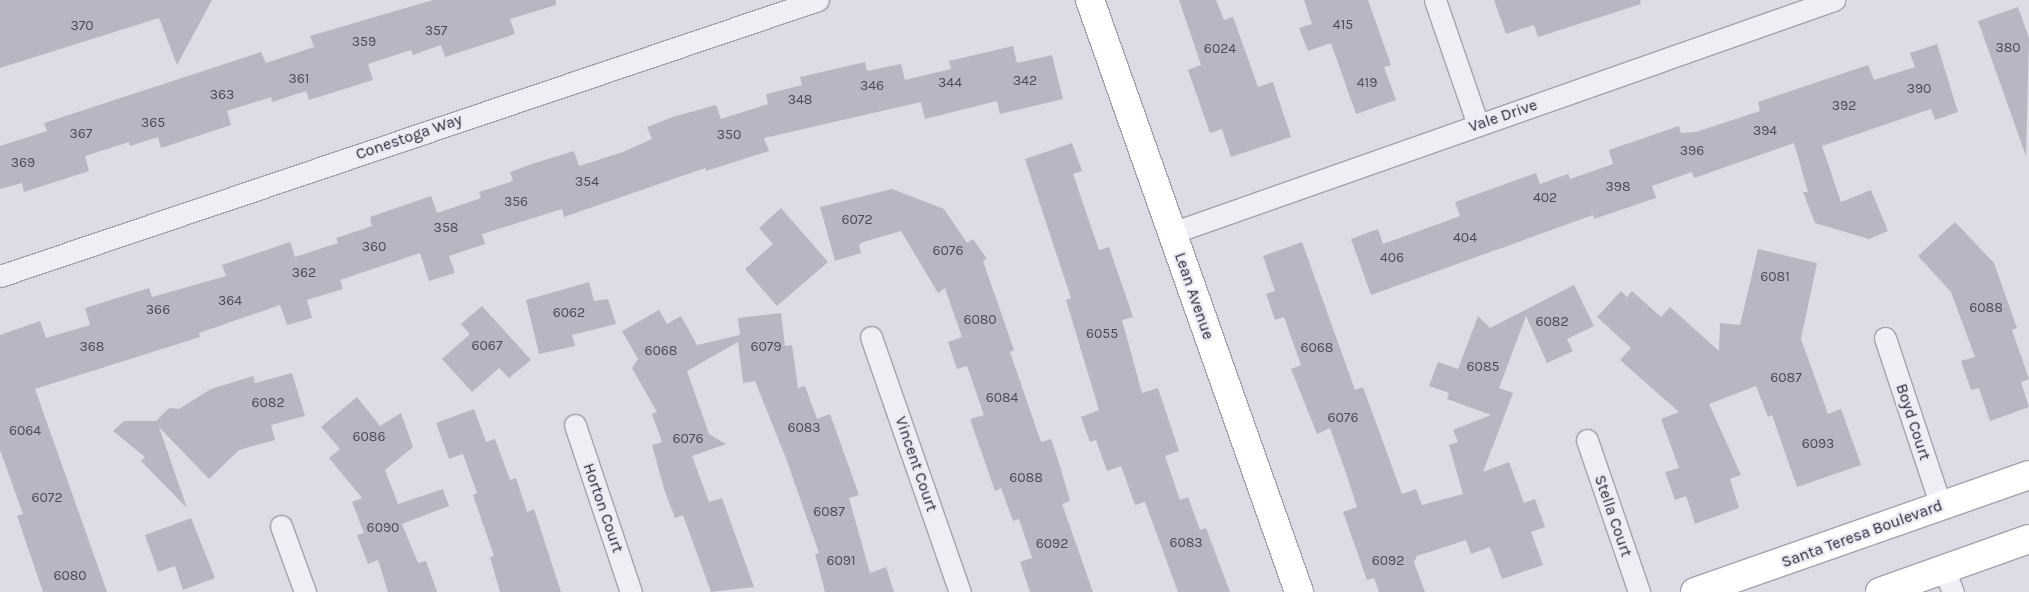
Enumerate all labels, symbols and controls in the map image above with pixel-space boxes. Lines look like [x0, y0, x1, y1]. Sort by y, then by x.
house number: 415 [1333, 17, 1353, 33]
house number: 370 [70, 18, 94, 34]
house number: 357 [425, 23, 447, 39]
house number: 359 [352, 34, 376, 50]
house number: 380 [1995, 40, 2021, 56]
house number: 6024 [1204, 41, 1236, 57]
house number: 361 [289, 71, 309, 87]
house number: 342 [1013, 73, 1037, 89]
house number: 344 [938, 75, 962, 91]
house number: 419 [1357, 75, 1377, 91]
house number: 346 [860, 78, 884, 94]
house number: 390 [1907, 81, 1931, 97]
house number: 363 [210, 87, 234, 103]
house number: 348 [788, 92, 812, 108]
street label: Vale Drive [1466, 95, 1540, 137]
house number: 392 [1832, 98, 1856, 114]
street label: Conestoga Way [353, 110, 465, 164]
house number: 365 [141, 115, 165, 131]
house number: 394 [1753, 123, 1777, 139]
house number: 367 [70, 126, 92, 142]
house number: 350 [717, 127, 741, 143]
house number: 396 [1680, 143, 1704, 159]
house number: 369 [11, 155, 35, 171]
house number: 354 [575, 174, 599, 190]
house number: 398 [1606, 179, 1630, 195]
house number: 402 [1533, 190, 1557, 206]
house number: 356 [504, 194, 528, 210]
house number: 6072 [841, 212, 873, 228]
house number: 358 [434, 220, 458, 236]
house number: 404 [1453, 230, 1477, 246]
house number: 360 [362, 239, 386, 255]
house number: 6076 [933, 243, 963, 259]
street label: Lean Avenue [1170, 250, 1218, 342]
house number: 406 [1380, 250, 1404, 266]
house number: 362 [292, 265, 316, 281]
house number: 6081 [1760, 269, 1790, 285]
house number: 364 [218, 293, 242, 309]
house number: 6088 [1969, 300, 2003, 316]
house number: 366 [146, 302, 170, 318]
house number: 6062 [553, 305, 585, 321]
house number: 6080 [963, 312, 997, 328]
house number: 6082 [1535, 314, 1569, 330]
house number: 6055 [1086, 326, 1118, 342]
house number: 6067 [472, 338, 502, 354]
house number: 368 [80, 339, 104, 355]
house number: 6079 [750, 339, 782, 355]
house number: 6068 [1301, 340, 1333, 356]
house number: 6068 [645, 343, 677, 359]
house number: 6085 [1467, 359, 1499, 375]
house number: 6087 [1770, 370, 1802, 386]
street label: Boyd Court [1892, 381, 1934, 463]
house number: 6084 [986, 390, 1018, 406]
house number: 6082 [251, 395, 285, 411]
house number: 6076 [1328, 410, 1358, 426]
street label: Vincent Court [891, 414, 941, 514]
house number: 6083 [787, 420, 821, 436]
house number: 6064 [9, 423, 41, 439]
house number: 6086 [353, 429, 385, 445]
house number: 6076 [673, 431, 703, 447]
house number: 6093 [1802, 436, 1834, 452]
street label: Horton Court [579, 461, 627, 555]
house number: 6088 [1009, 470, 1043, 486]
street label: Stella Court [1590, 472, 1636, 560]
house number: 6072 [31, 490, 63, 506]
street label: Santa Teresa Boulevard [1779, 496, 1945, 572]
house number: 6087 [813, 504, 845, 520]
house number: 6090 [367, 520, 399, 536]
house number: 6083 [1169, 535, 1203, 551]
house number: 6092 [1036, 536, 1068, 552]
house number: 6091 [826, 553, 856, 569]
house number: 6092 [1372, 553, 1404, 569]
house number: 6080 [53, 568, 87, 584]

